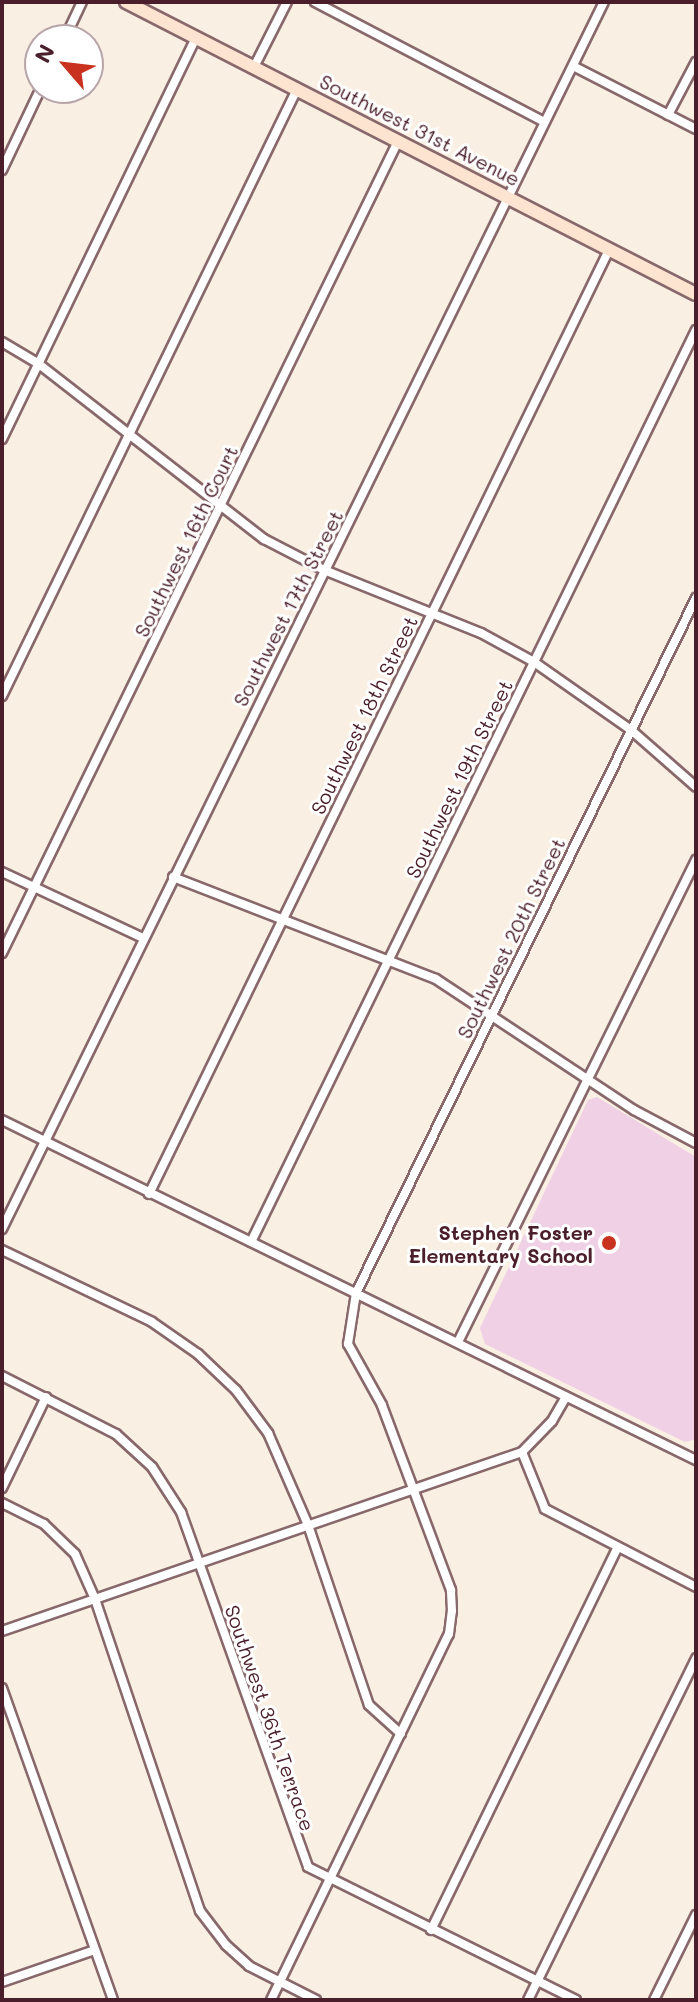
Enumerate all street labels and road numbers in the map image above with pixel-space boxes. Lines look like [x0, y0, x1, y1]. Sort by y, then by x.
street label: Southwest 31st Avenue [316, 69, 524, 191]
street label: Southwest 16th Court [129, 441, 243, 641]
street label: Southwest 17th Street [228, 506, 348, 710]
street label: Southwest 18th Street [305, 612, 423, 818]
street label: Southwest 19th Street [400, 676, 518, 882]
street label: Southwest 20th Street [452, 834, 570, 1042]
street label: Southwest 36th Terrace [220, 1602, 320, 1834]

